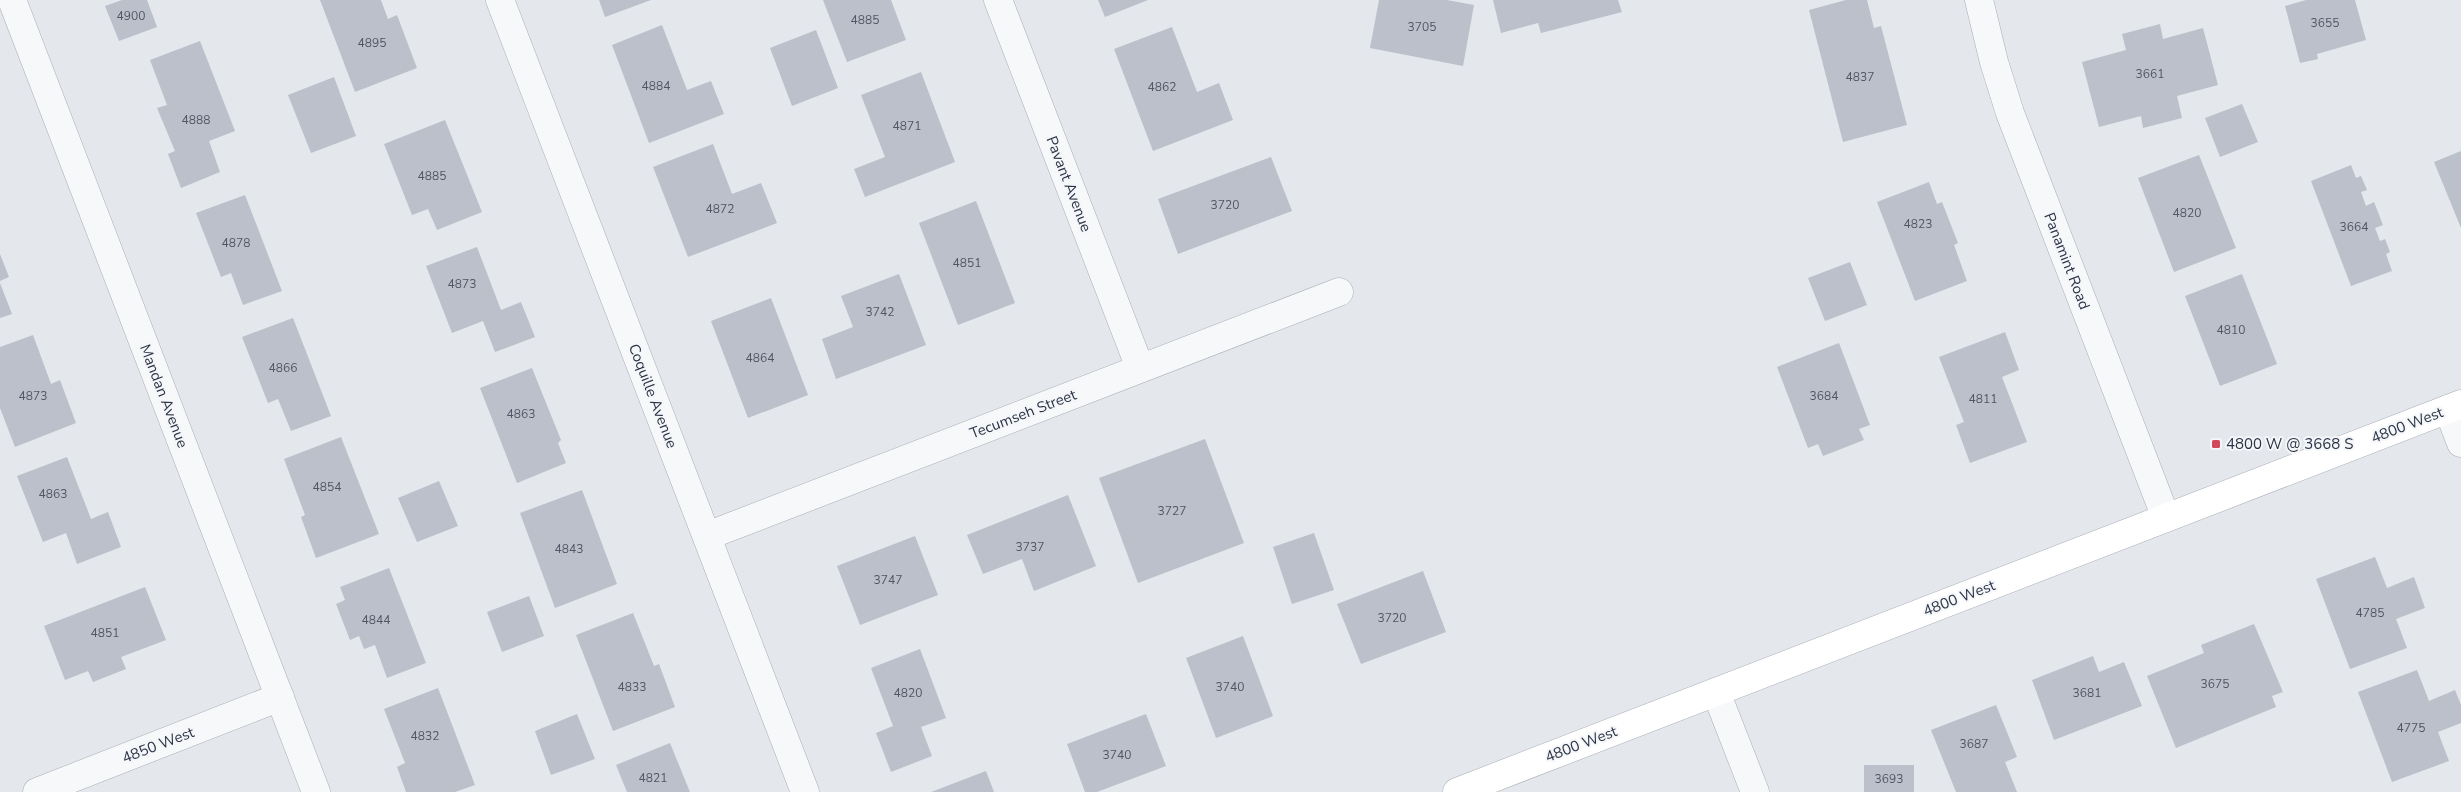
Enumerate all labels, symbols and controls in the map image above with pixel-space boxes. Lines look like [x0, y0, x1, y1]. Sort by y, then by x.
house number: 4900 [117, 8, 145, 24]
house number: 4885 [851, 12, 879, 28]
house number: 3655 [2311, 15, 2339, 31]
house number: 3705 [1408, 19, 1436, 35]
house number: 4895 [358, 35, 386, 51]
house number: 3661 [2136, 66, 2164, 82]
house number: 4837 [1846, 69, 1874, 85]
house number: 4884 [642, 78, 670, 94]
house number: 4862 [1148, 79, 1176, 95]
house number: 4888 [182, 112, 210, 128]
house number: 4871 [893, 118, 921, 134]
street label: Pavant Avenue [1042, 133, 1096, 235]
house number: 4885 [418, 168, 446, 184]
house number: 3720 [1211, 197, 1239, 213]
house number: 4872 [706, 201, 734, 217]
house number: 4820 [2173, 205, 2201, 221]
street label: Panamint Road [2039, 210, 2095, 312]
house number: 4823 [1904, 216, 1932, 232]
house number: 3664 [2340, 219, 2368, 235]
house number: 4878 [222, 235, 250, 251]
house number: 4851 [953, 255, 981, 271]
house number: 4873 [448, 276, 476, 292]
house number: 3742 [866, 304, 894, 320]
house number: 4810 [2217, 322, 2245, 338]
street label: Mandan Avenue [135, 341, 193, 451]
street label: Coquille Avenue [624, 341, 682, 451]
house number: 4864 [746, 350, 774, 366]
house number: 4866 [269, 360, 297, 376]
street label: Tecumseh Street [967, 384, 1080, 444]
house number: 4873 [19, 388, 47, 404]
house number: 3684 [1810, 388, 1838, 404]
house number: 4811 [1969, 391, 1997, 407]
street label: 4800 West [2368, 402, 2447, 448]
house number: 4863 [507, 406, 535, 422]
place label: 4800 W @ 3668 S [2226, 434, 2353, 454]
marker: 4800 W @ 3668 S [2210, 438, 2222, 450]
house number: 4854 [313, 479, 341, 495]
house number: 4863 [39, 486, 67, 502]
house number: 3727 [1158, 503, 1186, 519]
house number: 3737 [1016, 539, 1044, 555]
house number: 4843 [555, 541, 583, 557]
house number: 3747 [874, 572, 902, 588]
street label: 4800 West [1920, 575, 1999, 621]
house number: 4785 [2356, 605, 2384, 621]
house number: 3720 [1378, 610, 1406, 626]
house number: 4844 [362, 612, 390, 628]
house number: 4851 [91, 625, 119, 641]
house number: 3675 [2201, 676, 2229, 692]
house number: 4833 [618, 679, 646, 695]
house number: 3740 [1216, 679, 1244, 695]
house number: 4820 [894, 685, 922, 701]
house number: 3681 [2073, 685, 2101, 701]
house number: 4775 [2397, 720, 2425, 736]
street label: 4800 West [1542, 721, 1621, 767]
street label: 4850 West [119, 722, 198, 768]
house number: 4832 [411, 728, 439, 744]
house number: 3687 [1960, 736, 1988, 752]
house number: 3740 [1103, 747, 1131, 763]
house number: 4821 [639, 770, 667, 786]
house number: 3693 [1875, 771, 1903, 787]

